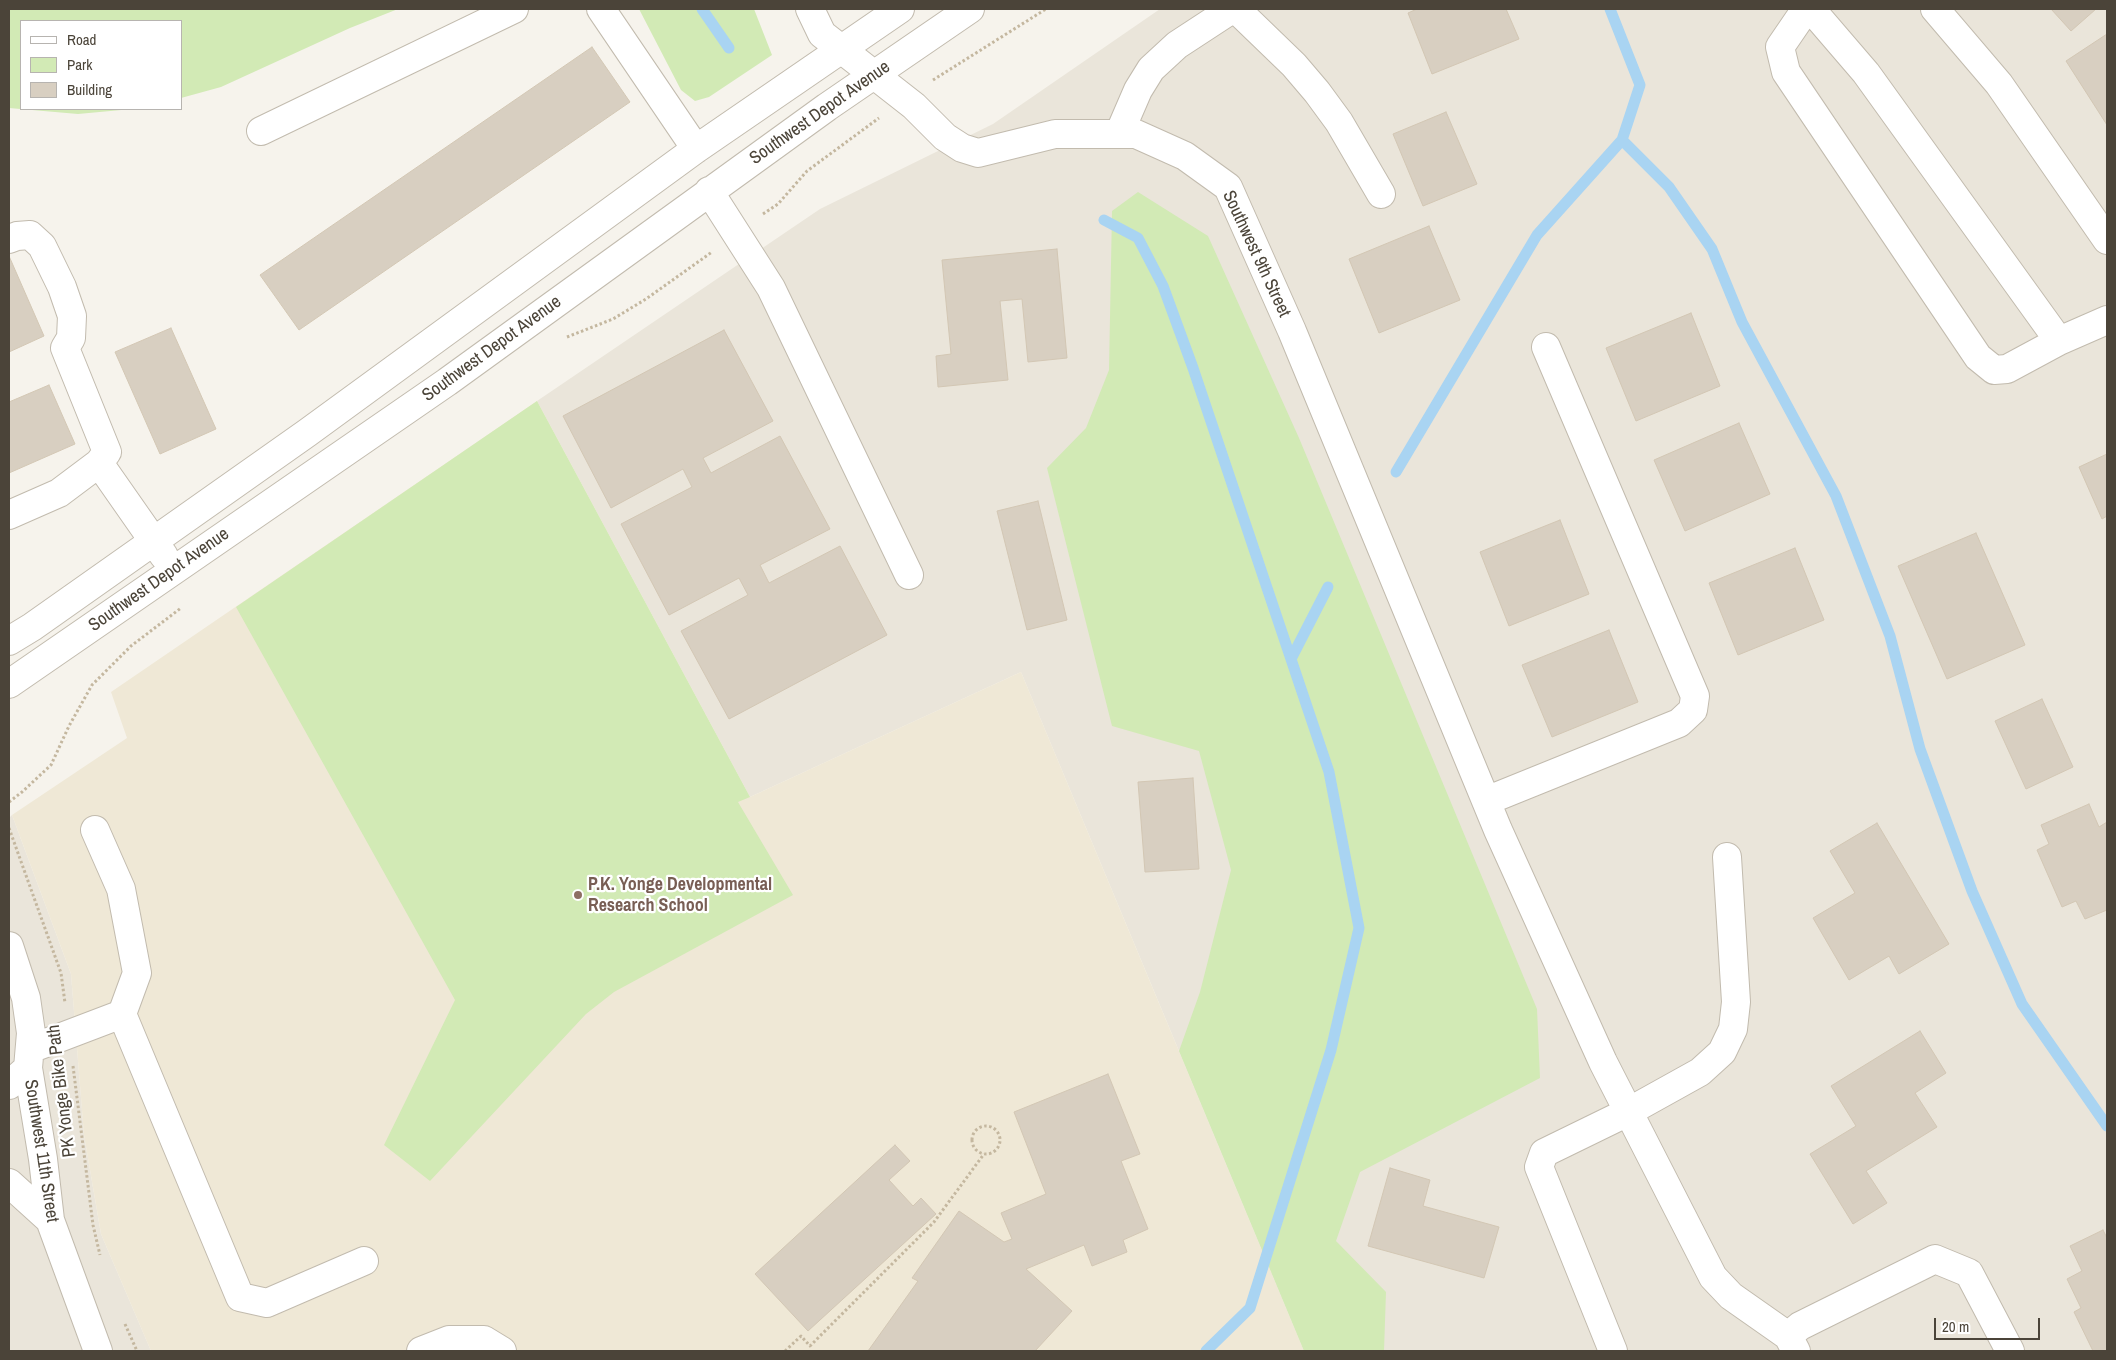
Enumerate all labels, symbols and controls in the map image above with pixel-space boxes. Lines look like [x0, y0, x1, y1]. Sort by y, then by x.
legend [20, 20, 182, 110]
text: Road [67, 29, 96, 50]
text: Park [67, 54, 92, 75]
street label: Southwest Depot Avenue [746, 56, 894, 170]
text: Building [67, 79, 112, 100]
street label: Southwest 9th Street [1217, 187, 1295, 321]
street label: Southwest Depot Avenue [418, 291, 566, 407]
street label: Southwest Depot Avenue [85, 523, 233, 637]
place label: P.K. Yonge Developmental Research School [588, 874, 772, 916]
marker: P.K. Yonge Developmental Research School [572, 889, 584, 901]
street label: PK Yonge Bike Path [43, 1023, 81, 1159]
street label: Southwest 11th Street [19, 1078, 63, 1224]
scale bar [1936, 1308, 2042, 1340]
text: 20 m [1942, 1316, 1969, 1337]

